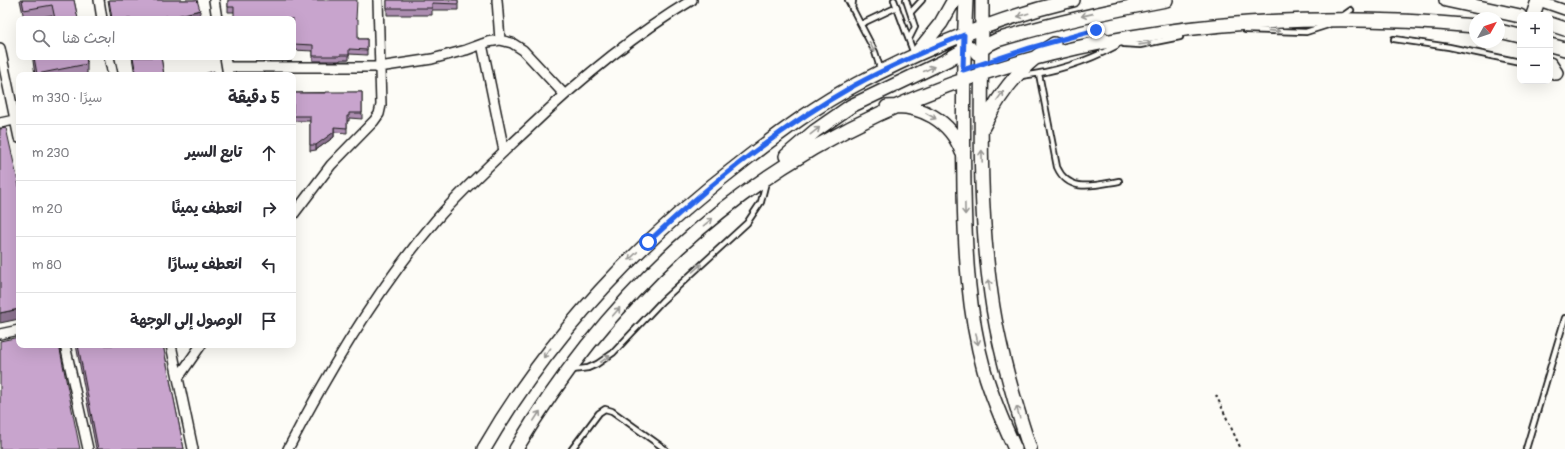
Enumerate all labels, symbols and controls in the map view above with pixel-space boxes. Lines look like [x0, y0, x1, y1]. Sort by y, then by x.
one-way arrow [1016, 12, 1029, 19]
one-way arrow [1080, 12, 1093, 20]
north arrow [1469, 12, 1505, 48]
map controls [1517, 12, 1553, 84]
button: + [1517, 12, 1553, 48]
search box [16, 16, 296, 60]
route end [1087, 21, 1105, 39]
icon: search [30, 27, 52, 49]
one-way arrow [1267, 27, 1280, 34]
text: ابحث هنا [62, 29, 115, 48]
one-way arrow [1138, 40, 1151, 48]
one-way arrow [869, 41, 876, 53]
button: − [1517, 48, 1553, 84]
one-way arrow [923, 65, 935, 72]
text: 5 دقيقة [228, 87, 280, 108]
text: سيرًا · 330 m [32, 90, 102, 106]
one-way arrow [996, 91, 1005, 102]
one-way arrow [925, 112, 937, 120]
one-way arrow [810, 127, 821, 135]
icon: ahead [258, 142, 280, 164]
text: تابع السير [185, 143, 242, 162]
text: 230 m [32, 145, 69, 161]
one-way arrow [978, 150, 986, 163]
icon: right [258, 198, 280, 220]
text: انعطف يمينًا [172, 199, 242, 218]
text: 20 m [32, 201, 63, 217]
one-way arrow [961, 202, 968, 215]
one-way arrow [703, 217, 714, 226]
route start [639, 233, 657, 251]
one-way arrow [628, 251, 638, 261]
icon: left [258, 254, 280, 276]
text: انعطف يسارًا [168, 255, 242, 274]
text: 80 m [32, 257, 62, 273]
one-way arrow [692, 263, 702, 272]
one-way arrow [986, 279, 993, 292]
one-way arrow [611, 307, 620, 318]
icon: arrive [258, 310, 280, 332]
text: الوصول إلى الوجهة [130, 311, 242, 330]
one-way arrow [974, 332, 982, 345]
one-way arrow [543, 347, 551, 358]
one-way arrow [599, 355, 610, 363]
one-way arrow [1014, 406, 1021, 419]
one-way arrow [533, 411, 541, 422]

